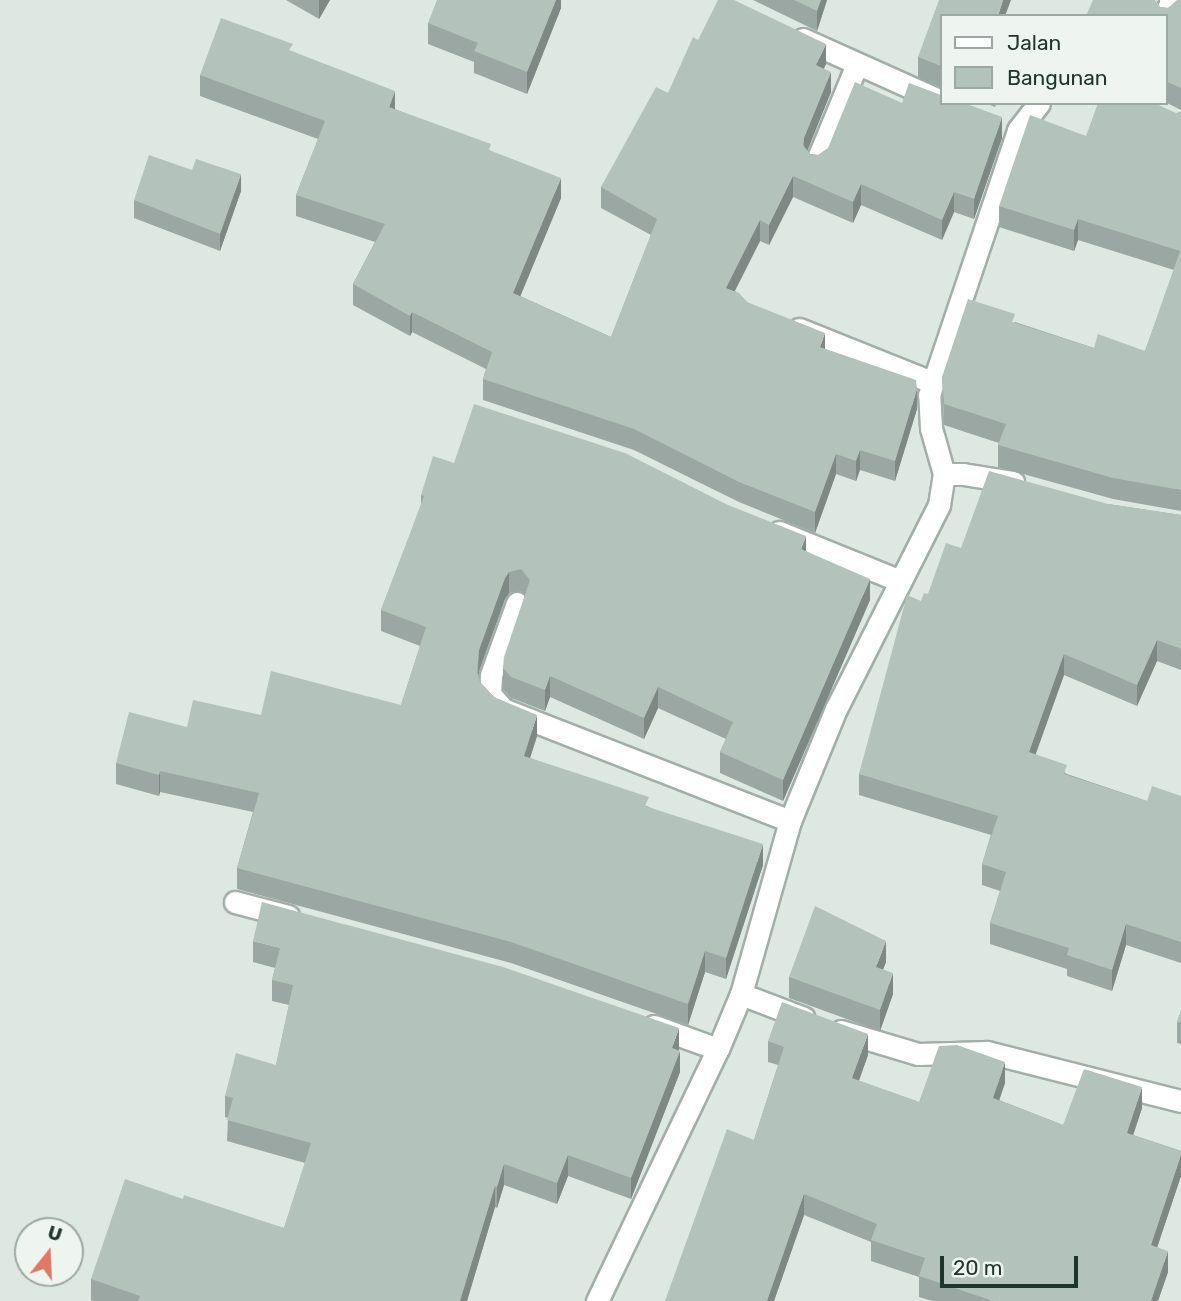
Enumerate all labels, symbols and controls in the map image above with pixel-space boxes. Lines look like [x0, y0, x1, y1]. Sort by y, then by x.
legend [940, 14, 1167, 105]
text: Jalan [1007, 30, 1061, 55]
text: Bangunan [1007, 65, 1108, 90]
north arrow [14, 1217, 84, 1287]
text: U [45, 1220, 65, 1247]
scale bar [943, 1242, 1081, 1286]
text: 20 m [953, 1255, 1002, 1280]

